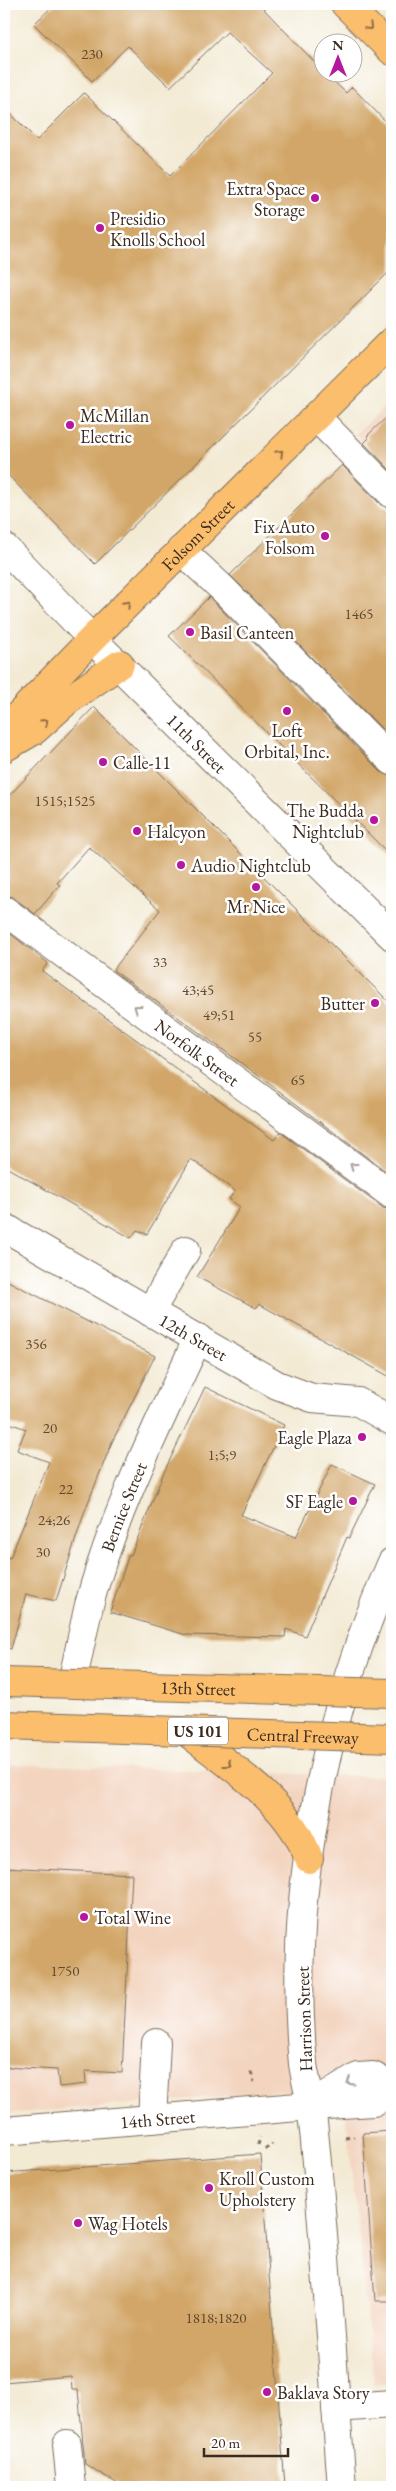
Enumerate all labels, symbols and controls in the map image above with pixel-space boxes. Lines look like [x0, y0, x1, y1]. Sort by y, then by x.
one-way arrow [363, 22, 372, 31]
north arrow [314, 32, 364, 82]
text: N [332, 36, 344, 54]
house number: 230 [81, 44, 103, 63]
place label: Extra Space Storage [226, 177, 305, 221]
marker: Extra Space Storage [309, 192, 321, 204]
place label: Presidio Knolls School [110, 207, 205, 251]
marker: Presidio Knolls School [94, 222, 106, 234]
place label: McMillan Electric [80, 404, 150, 448]
marker: McMillan Electric [64, 419, 76, 431]
one-way arrow [274, 449, 283, 458]
street label: Folsom Street [156, 493, 239, 576]
place label: Fix Auto Folsom [254, 515, 315, 559]
marker: Fix Auto Folsom [319, 530, 331, 542]
one-way arrow [122, 601, 131, 610]
house number: 1465 [345, 604, 373, 623]
place label: Basil Canteen [200, 621, 295, 644]
marker: Basil Canteen [184, 626, 196, 638]
marker: Loft Orbital, Inc. [281, 705, 293, 717]
street label: 11th Street [162, 708, 232, 778]
one-way arrow [39, 718, 48, 727]
place label: Loft Orbital, Inc. [244, 719, 330, 763]
place label: Calle-11 [113, 751, 171, 774]
marker: Calle-11 [97, 756, 109, 768]
house number: 1515;1525 [34, 791, 96, 810]
place label: The Budda Nightclub [287, 799, 365, 843]
marker: The Budda Nightclub [368, 814, 380, 826]
place label: Halcyon [147, 820, 206, 843]
marker: Halcyon [131, 825, 143, 837]
place label: Audio Nightclub [190, 854, 311, 877]
marker: Audio Nightclub [175, 859, 187, 871]
marker: Mr Nice [250, 881, 262, 893]
place label: Mr Nice [227, 895, 285, 918]
house number: 33 [153, 952, 167, 971]
house number: 43;45 [182, 980, 214, 999]
place label: Butter [321, 992, 365, 1015]
marker: Butter [369, 997, 381, 1009]
one-way arrow [134, 1005, 143, 1013]
house number: 49;51 [203, 1005, 235, 1024]
street label: Norfolk Street [151, 1013, 244, 1091]
house number: 55 [248, 1027, 262, 1046]
house number: 65 [291, 1070, 305, 1089]
one-way arrow [349, 1163, 359, 1172]
street label: 12th Street [155, 1308, 232, 1366]
house number: 356 [25, 1334, 47, 1353]
house number: 20 [43, 1418, 57, 1437]
place label: Eagle Plaza [277, 1426, 353, 1449]
marker: Eagle Plaza [356, 1431, 368, 1443]
house number: 1;5;9 [208, 1445, 236, 1464]
street label: Bernice Street [95, 1458, 152, 1555]
house number: 22 [59, 1479, 74, 1498]
place label: SF Eagle [286, 1490, 343, 1513]
marker: SF Eagle [347, 1495, 359, 1507]
house number: 24;26 [38, 1510, 70, 1529]
house number: 30 [36, 1542, 50, 1561]
street label: 13th Street [160, 1675, 236, 1700]
road number: US 101 [168, 1718, 228, 1744]
street label: Central Freeway [246, 1722, 359, 1748]
one-way arrow [222, 1758, 231, 1766]
place label: Total Wine [94, 1906, 171, 1929]
marker: Total Wine [78, 1911, 90, 1923]
house number: 1750 [51, 1961, 79, 1980]
street label: Harrison Street [291, 1966, 317, 2072]
one-way arrow [347, 2075, 356, 2085]
street label: 14th Street [119, 2104, 196, 2133]
place label: Kroll Custom Upholstery [219, 2167, 315, 2211]
marker: Kroll Custom Upholstery [203, 2182, 215, 2194]
place label: Wag Hotels [88, 2212, 168, 2235]
marker: Wag Hotels [72, 2217, 84, 2229]
house number: 1818;1820 [185, 2308, 247, 2327]
place label: Baklava Story [277, 2381, 370, 2404]
marker: Baklava Story [261, 2386, 273, 2398]
scale bar [204, 2426, 287, 2458]
text: 20 m [211, 2433, 240, 2452]

